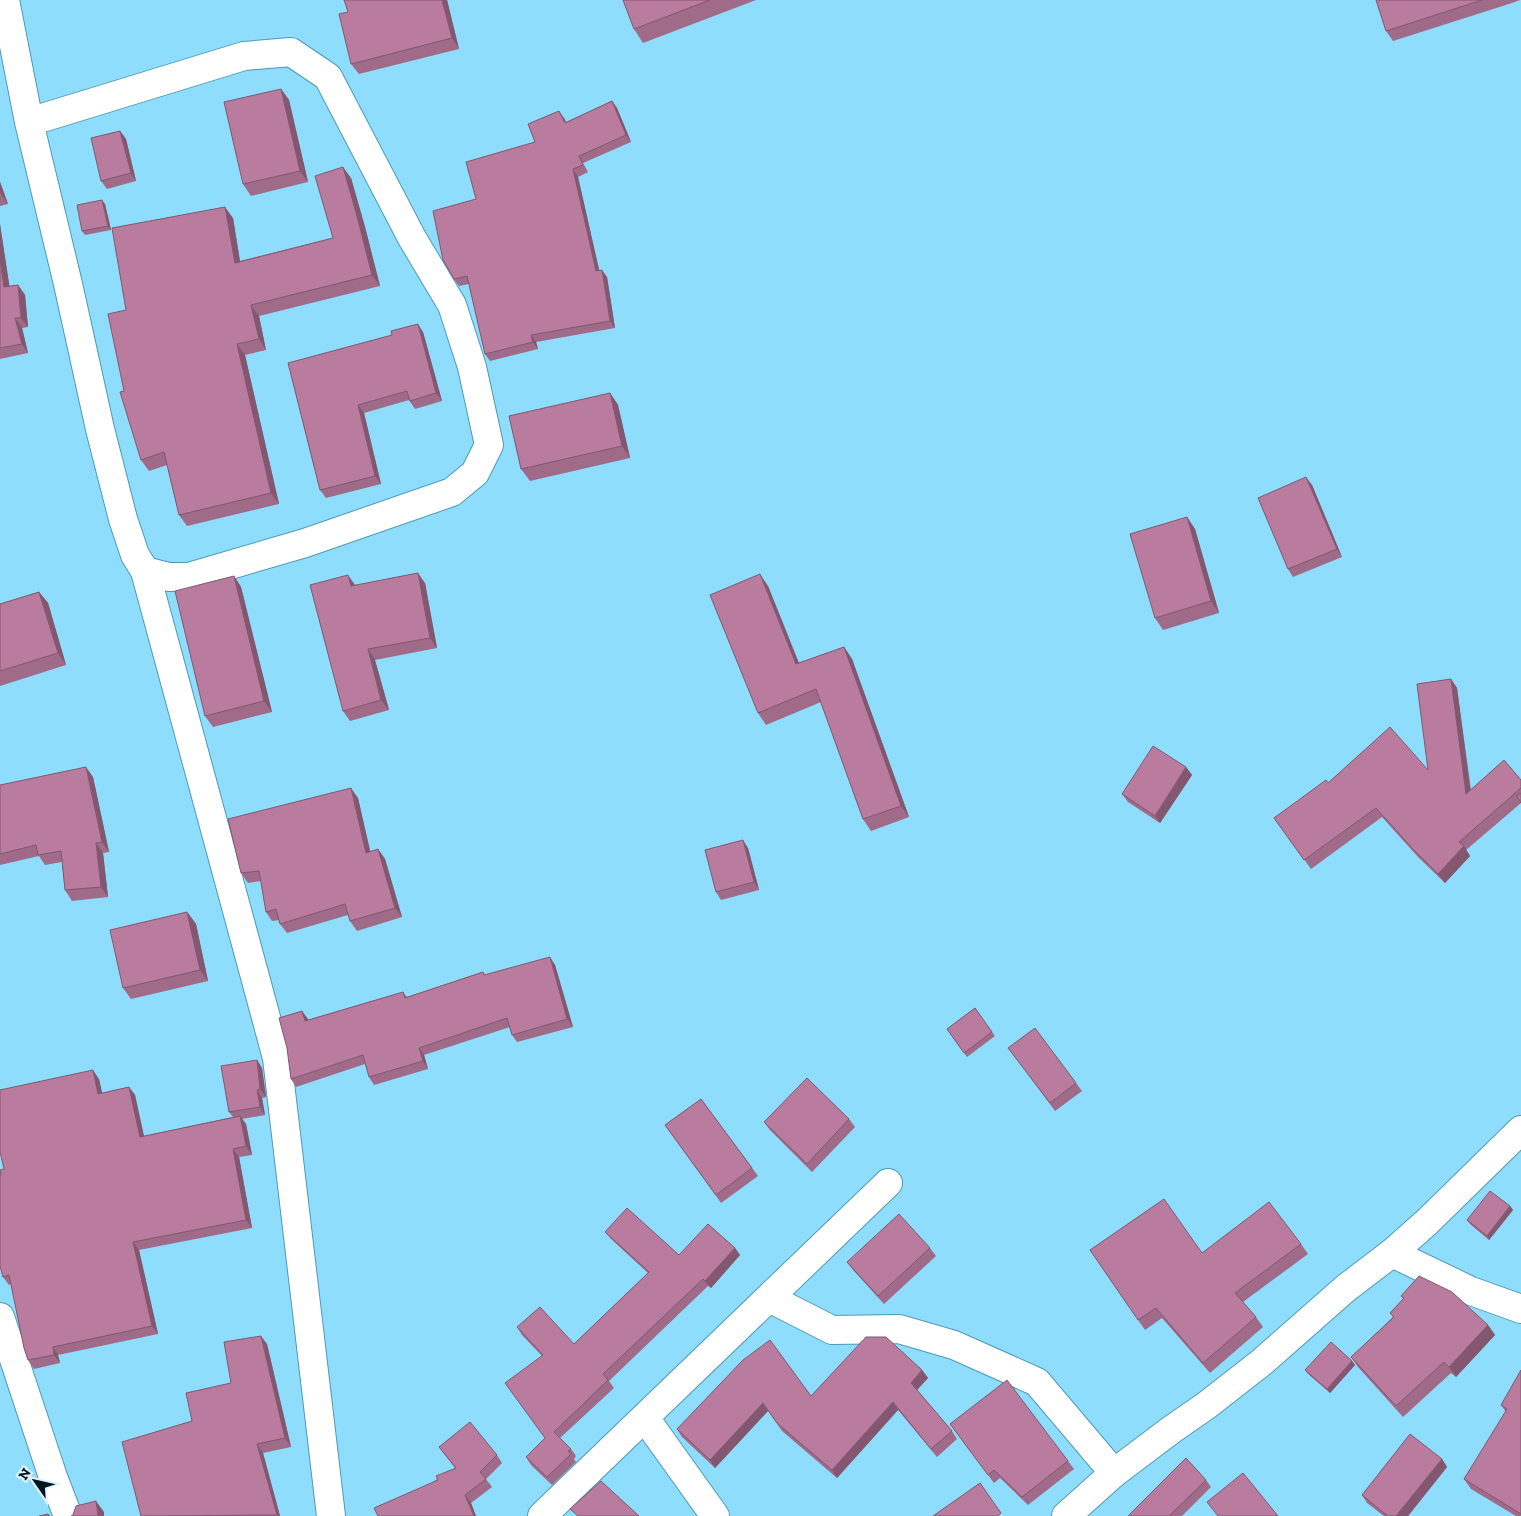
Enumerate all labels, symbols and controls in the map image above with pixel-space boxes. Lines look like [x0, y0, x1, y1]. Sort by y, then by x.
north arrow [10, 1456, 60, 1506]
text: N [15, 1465, 35, 1483]

